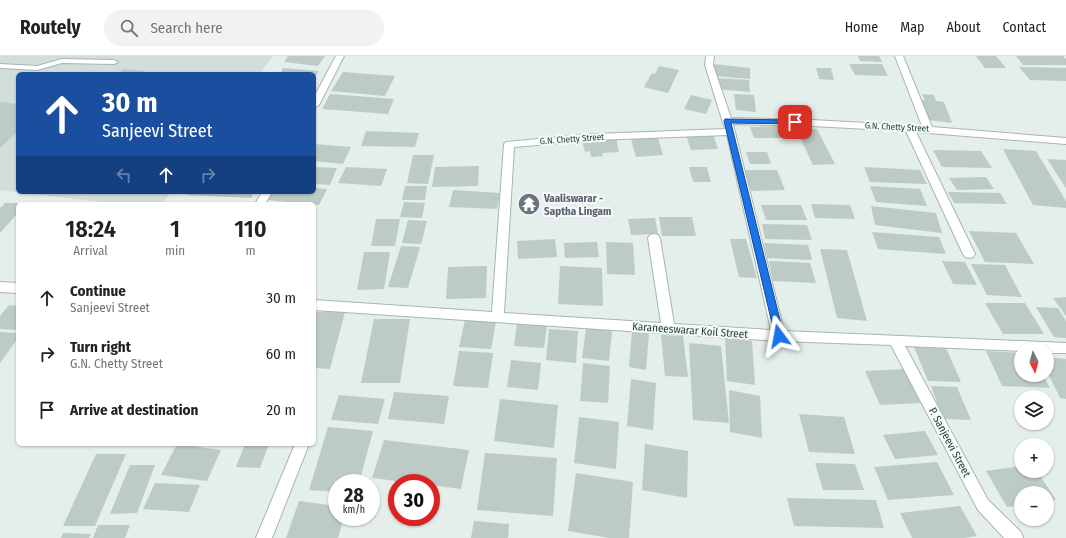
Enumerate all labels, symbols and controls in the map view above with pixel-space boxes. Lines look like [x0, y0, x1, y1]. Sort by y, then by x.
search box [104, 10, 384, 46]
text: Routely [20, 16, 80, 39]
icon: search [118, 17, 140, 39]
text: Search here [150, 19, 223, 37]
text: Home [845, 19, 878, 36]
text: Map [900, 19, 924, 36]
text: About [946, 19, 981, 36]
text: Contact [1003, 19, 1046, 36]
text: 30 m [102, 86, 158, 119]
icon: ahead [36, 88, 88, 140]
pin [778, 105, 812, 139]
icon: arrive [784, 111, 806, 133]
text: Sanjeevi Street [102, 120, 213, 142]
street label: G.N. Chetty Street [865, 120, 929, 134]
street label: G.N. Chetty Street [540, 132, 604, 146]
icon: left [113, 164, 135, 186]
icon: ahead [155, 164, 177, 186]
icon: right [197, 164, 219, 186]
temple icon: Vaaliswarar - Saptha Lingam [516, 191, 542, 217]
place label: Vaaliswarar - Saptha Lingam [543, 192, 611, 218]
text: 18:24 [65, 215, 116, 243]
text: 1 [170, 215, 180, 243]
text: 110 [234, 215, 267, 243]
text: Arrival [73, 243, 108, 258]
text: min [165, 243, 185, 258]
text: m [246, 243, 256, 258]
text: Continue [70, 282, 126, 300]
icon: ahead [36, 287, 58, 309]
text: 30 m [266, 289, 296, 307]
text: Sanjeevi Street [70, 300, 150, 315]
position arrow [758, 315, 800, 357]
street label: Karaneeswarar Koil Street [632, 320, 749, 341]
text: Turn right [70, 338, 131, 356]
north arrow [1014, 342, 1054, 382]
map controls [1014, 342, 1054, 526]
icon: right [36, 343, 58, 365]
text: 60 m [266, 345, 296, 363]
text: G.N. Chetty Street [70, 356, 163, 371]
button: layers [1014, 390, 1054, 430]
icon: arrive [36, 399, 58, 421]
text: Arrive at destination [70, 401, 198, 419]
text: 20 m [267, 401, 296, 419]
street label: P. Sanjeevi Street [926, 405, 974, 480]
button: + [1014, 438, 1054, 478]
speed limit sign: 30 [388, 474, 440, 526]
text: 28 [344, 483, 364, 507]
button: − [1014, 486, 1054, 526]
text: km/h [343, 504, 365, 516]

